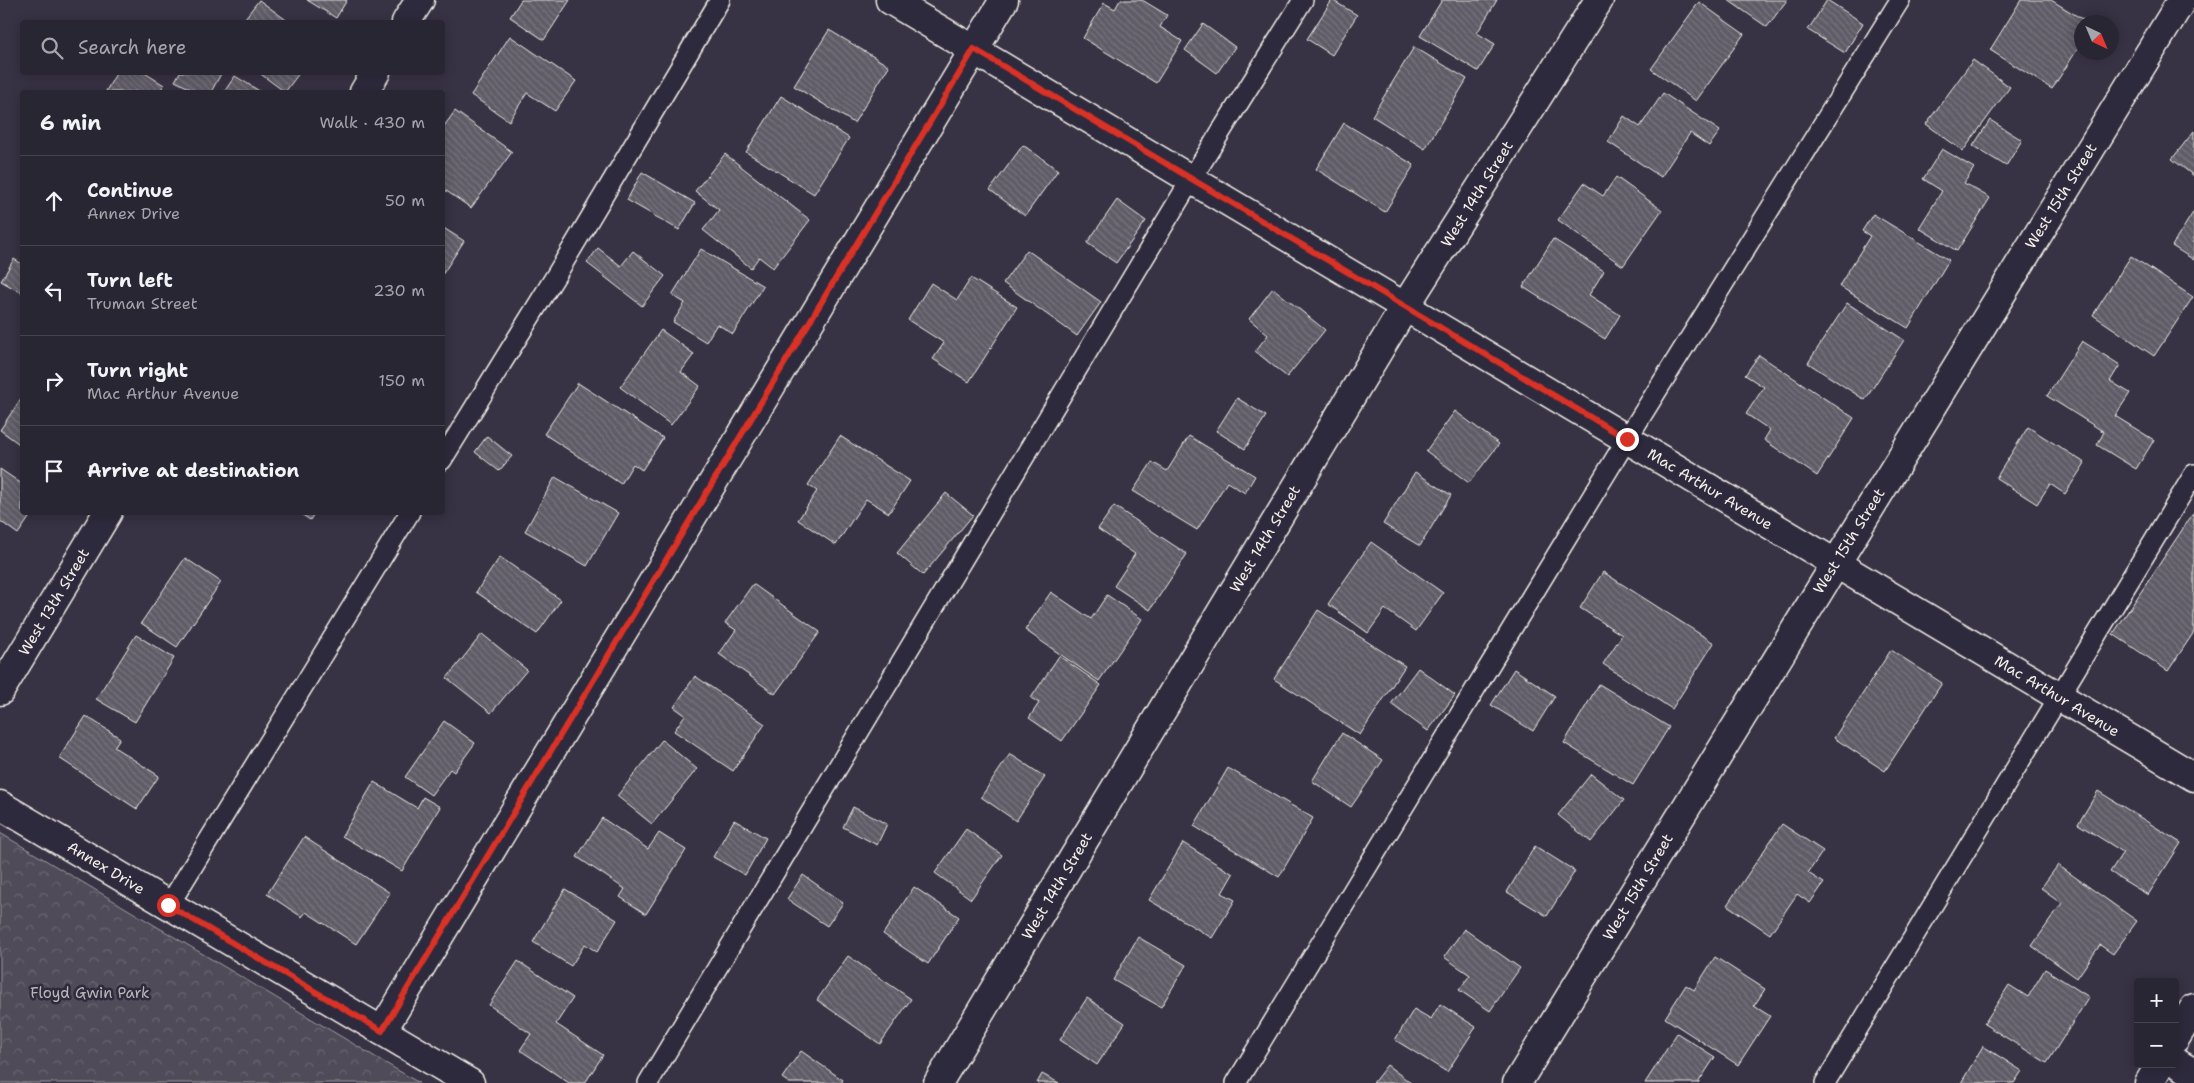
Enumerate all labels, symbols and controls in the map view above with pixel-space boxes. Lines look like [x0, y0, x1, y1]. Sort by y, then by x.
north arrow [2074, 15, 2119, 60]
search box [20, 20, 445, 75]
icon: search [38, 34, 66, 62]
text: Search here [78, 35, 187, 60]
text: 6 min [40, 109, 101, 137]
text: Walk · 430 m [319, 112, 425, 133]
street label: West 14th Street [1436, 137, 1518, 251]
street label: West 15th Street [2020, 139, 2102, 253]
text: Continue [87, 178, 173, 203]
icon: ahead [40, 187, 68, 215]
text: 50 m [385, 190, 425, 211]
text: Annex Drive [87, 203, 180, 224]
text: Turn left [87, 268, 173, 293]
icon: left [40, 277, 68, 305]
text: 230 m [373, 280, 425, 301]
text: Truman Street [87, 293, 198, 314]
text: Turn right [87, 358, 188, 383]
icon: right [40, 367, 68, 395]
text: 150 m [378, 370, 425, 391]
text: Mac Arthur Avenue [87, 383, 239, 404]
route end [1616, 428, 1639, 451]
street label: Mac Arthur Avenue [1644, 444, 1776, 534]
icon: arrive [40, 457, 68, 485]
text: Arrive at destination [87, 458, 299, 483]
street label: West 14th Street [1225, 482, 1305, 596]
street label: West 15th Street [1808, 484, 1890, 598]
street label: West 13th Street [14, 545, 94, 659]
street label: Mac Arthur Avenue [1991, 651, 2123, 741]
street label: West 14th Street [1017, 829, 1097, 943]
street label: West 15th Street [1598, 830, 1678, 944]
street label: Annex Drive [63, 837, 149, 899]
route start [157, 894, 180, 917]
map controls [2134, 978, 2179, 1068]
button: + [2134, 978, 2179, 1023]
park label: Floyd Gwin Park [30, 983, 150, 1003]
button: − [2134, 1023, 2179, 1068]

